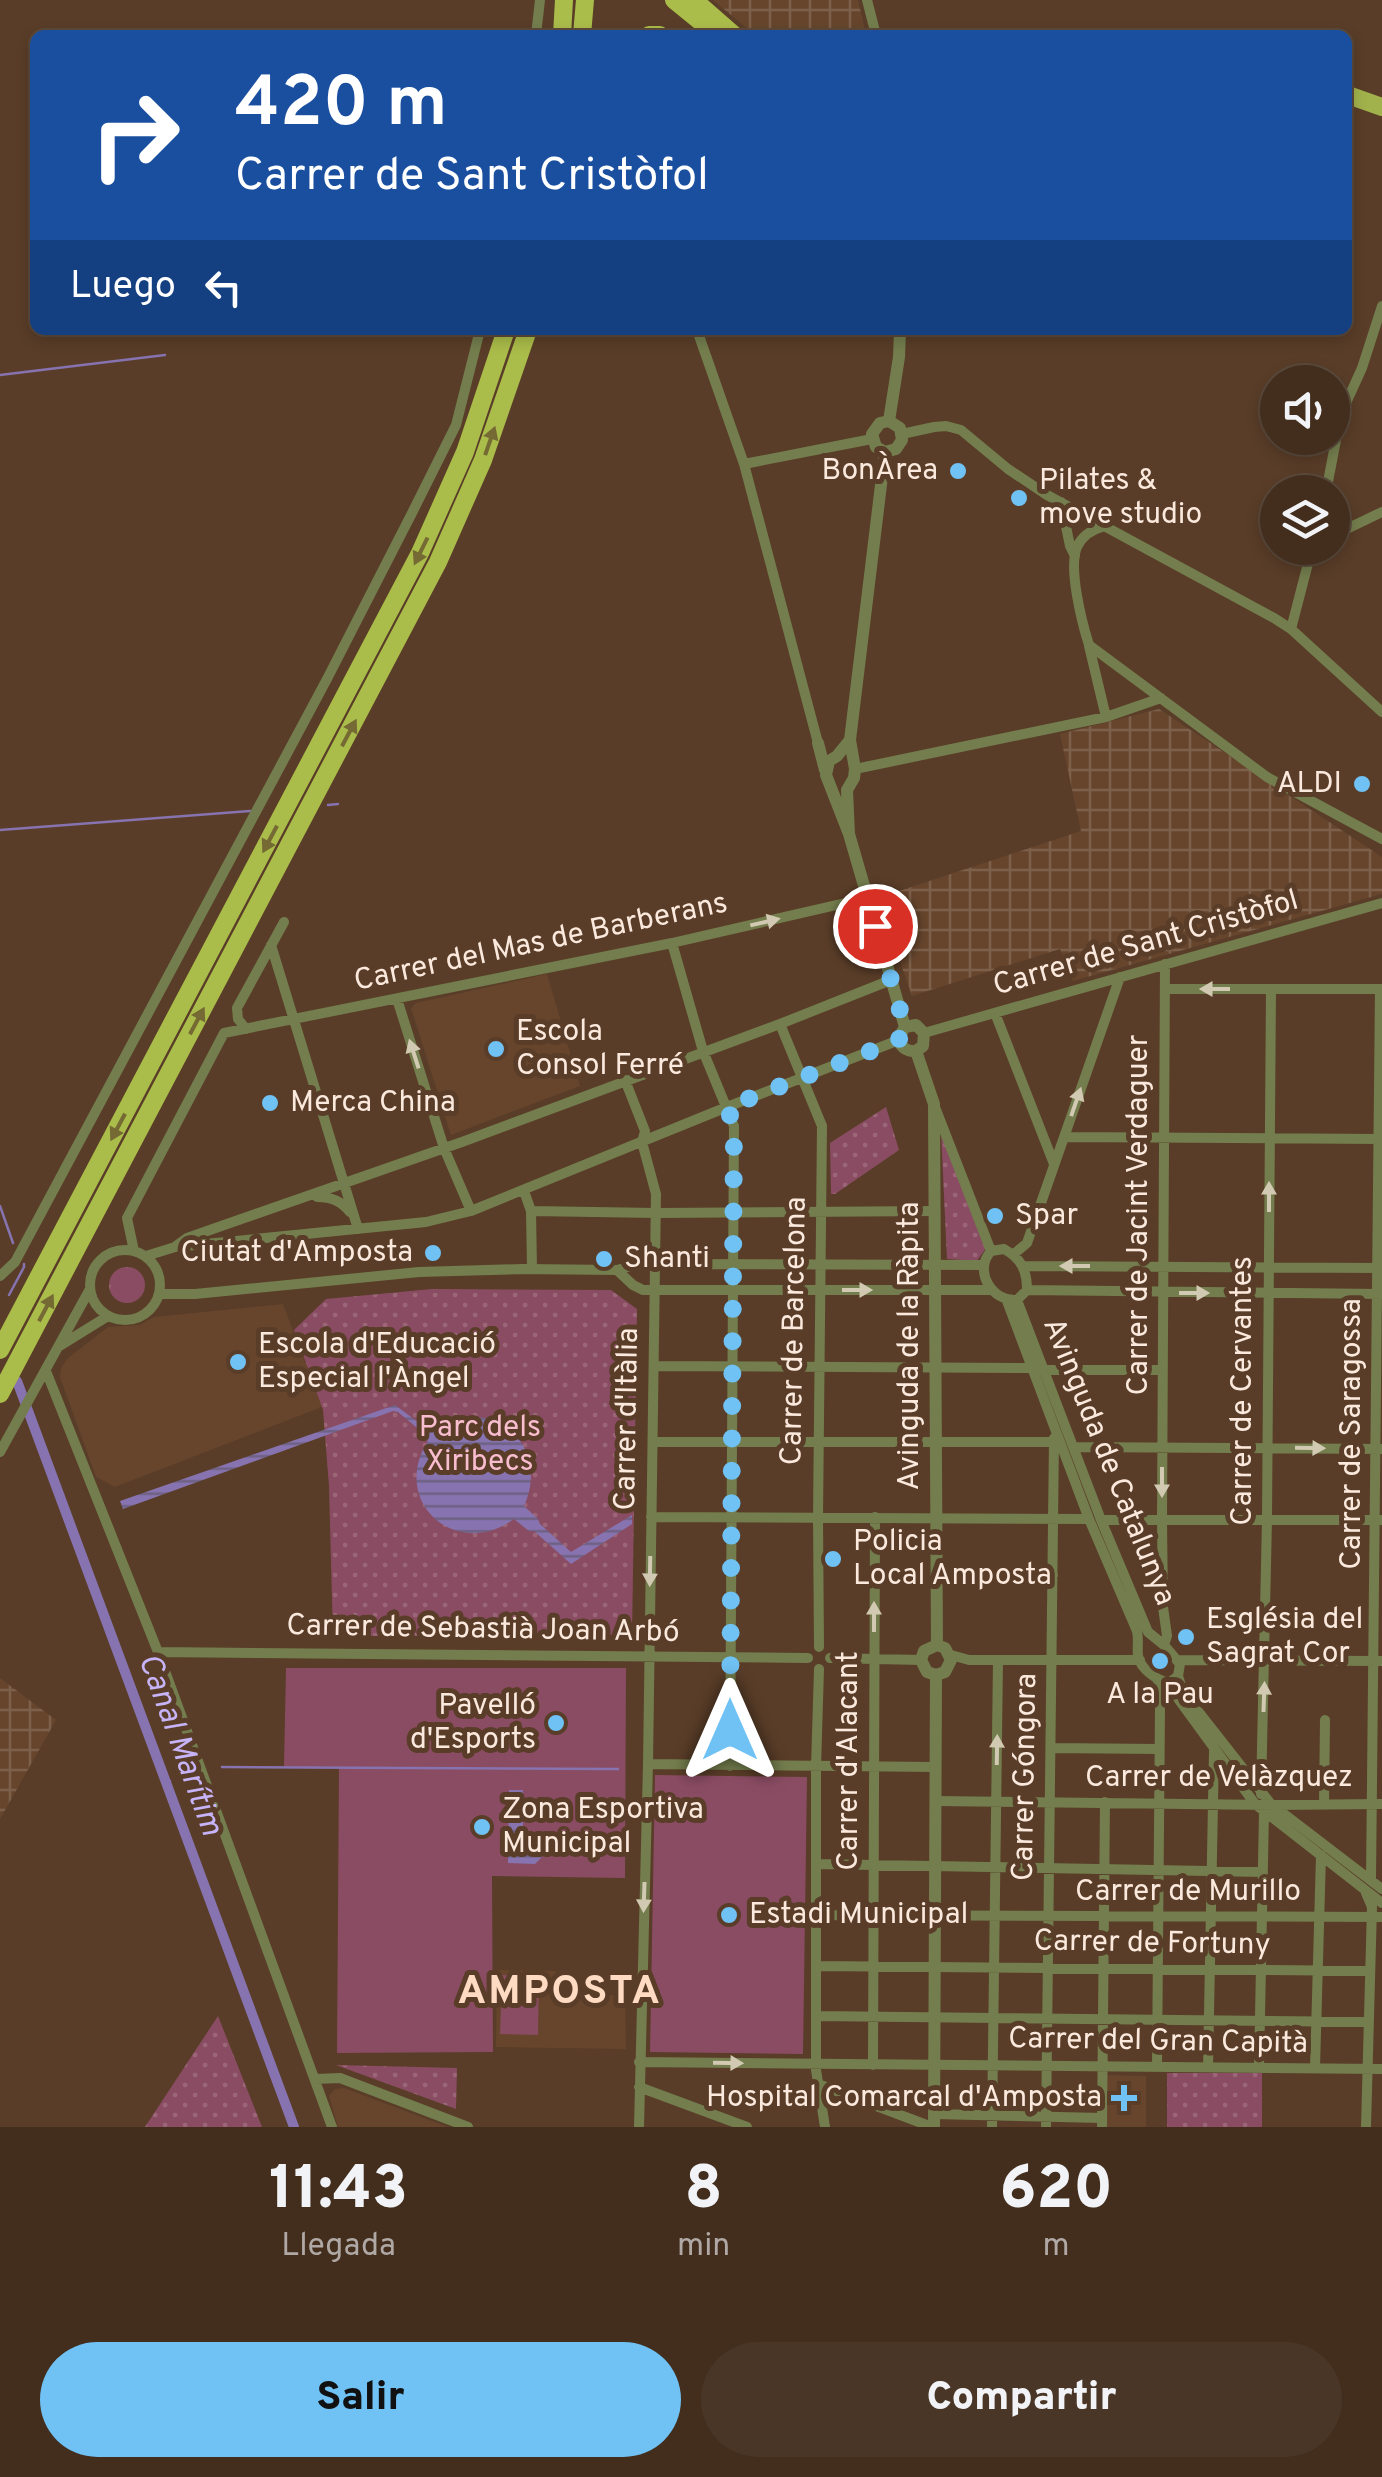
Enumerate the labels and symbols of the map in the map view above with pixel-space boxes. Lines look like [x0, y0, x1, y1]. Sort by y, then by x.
one-way arrow [483, 425, 498, 455]
place label: BonÀrea [822, 451, 938, 490]
marker: BonÀrea [947, 460, 969, 482]
place label: Pilates & move studio [1039, 463, 1202, 534]
marker: Pilates & move studio [1008, 487, 1030, 509]
one-way arrow [412, 537, 429, 566]
one-way arrow [340, 719, 357, 748]
place label: ALDI [1277, 766, 1342, 803]
marker: ALDI [1351, 773, 1373, 795]
one-way arrow [262, 825, 279, 854]
street label: Carrer de Sant Cristòfol [989, 883, 1303, 1005]
pin [833, 884, 918, 969]
street label: Carrer del Mas de Barberans [351, 885, 731, 1001]
one-way arrow [750, 914, 781, 929]
one-way arrow [1198, 981, 1230, 997]
one-way arrow [189, 1006, 206, 1035]
place label: Escola Consol Ferré [516, 1014, 684, 1085]
street label: Carrer de Jacint Verdaguer [1121, 1034, 1158, 1396]
one-way arrow [406, 1038, 421, 1068]
marker: Escola Consol Ferré [485, 1038, 507, 1060]
place label: Merca China [290, 1085, 456, 1122]
one-way arrow [1070, 1086, 1085, 1116]
marker: Merca China [259, 1092, 281, 1114]
one-way arrow [110, 1112, 127, 1141]
one-way arrow [1261, 1180, 1277, 1212]
street label: Carrer de Barcelona [774, 1196, 816, 1466]
place label: Spar [1015, 1198, 1079, 1235]
street label: Avinguda de la Ràpita [892, 1202, 929, 1490]
marker: Spar [984, 1205, 1006, 1227]
place label: Ciutat d'Amposta [180, 1235, 413, 1272]
place label: Shanti [624, 1241, 710, 1278]
marker: Ciutat d'Amposta [422, 1242, 444, 1264]
marker: Shanti [593, 1248, 615, 1270]
street label: Carrer de Cervantes [1225, 1256, 1262, 1526]
one-way arrow [1058, 1258, 1090, 1274]
one-way arrow [842, 1282, 874, 1298]
one-way arrow [1179, 1285, 1211, 1301]
one-way arrow [37, 1294, 54, 1323]
street label: Carrer de Saragossa [1334, 1298, 1371, 1570]
street label: Avinguda de Catalunya [1033, 1313, 1183, 1611]
place label: Escola d'Educació Especial l'Àngel [258, 1327, 496, 1398]
street label: Carrer d'Itàlia [608, 1327, 648, 1511]
marker: Escola d'Educació Especial l'Àngel [227, 1351, 249, 1373]
park label: Parc dels Xiribecs [419, 1410, 541, 1481]
one-way arrow [1295, 1440, 1327, 1456]
one-way arrow [1154, 1466, 1170, 1498]
place label: Policia Local Amposta [853, 1524, 1052, 1595]
marker: Policia Local Amposta [822, 1548, 844, 1570]
one-way arrow [642, 1556, 658, 1588]
one-way arrow [867, 1601, 883, 1633]
place label: Església del Sagrat Cor [1206, 1602, 1363, 1673]
street label: Carrer de Sebastià Joan Arbó [286, 1608, 680, 1652]
marker: Església del Sagrat Cor [1175, 1626, 1197, 1648]
water label: Canal Marítim [128, 1649, 230, 1841]
marker: A la Pau [1149, 1650, 1171, 1672]
street label: Carrer d'Alacant [831, 1651, 868, 1871]
street label: Carrer Góngora [1006, 1673, 1046, 1881]
place label: A la Pau [1106, 1677, 1214, 1714]
position arrow [678, 1678, 782, 1782]
one-way arrow [1256, 1680, 1272, 1712]
place label: Pavelló d'Esports [410, 1688, 536, 1759]
marker: Pavelló d'Esports [545, 1712, 567, 1734]
one-way arrow [989, 1733, 1005, 1765]
street label: Carrer de Velàzquez [1085, 1760, 1353, 1797]
place label: Zona Esportiva Municipal [502, 1792, 704, 1863]
marker: Zona Esportiva Municipal [471, 1816, 493, 1838]
street label: Carrer de Murillo [1075, 1874, 1301, 1911]
one-way arrow [636, 1881, 652, 1913]
place label: Estadi Municipal [749, 1897, 968, 1934]
marker: Estadi Municipal [718, 1904, 740, 1926]
street label: Carrer de Fortuny [1033, 1923, 1271, 1965]
district label: AMPOSTA [458, 1968, 663, 2018]
street label: Carrer del Gran Capità [1008, 2021, 1308, 2063]
one-way arrow [712, 2055, 744, 2071]
place label: Hospital Comarcal d'Amposta [706, 2080, 1102, 2117]
marker: Hospital Comarcal d'Amposta [1111, 2085, 1137, 2111]

